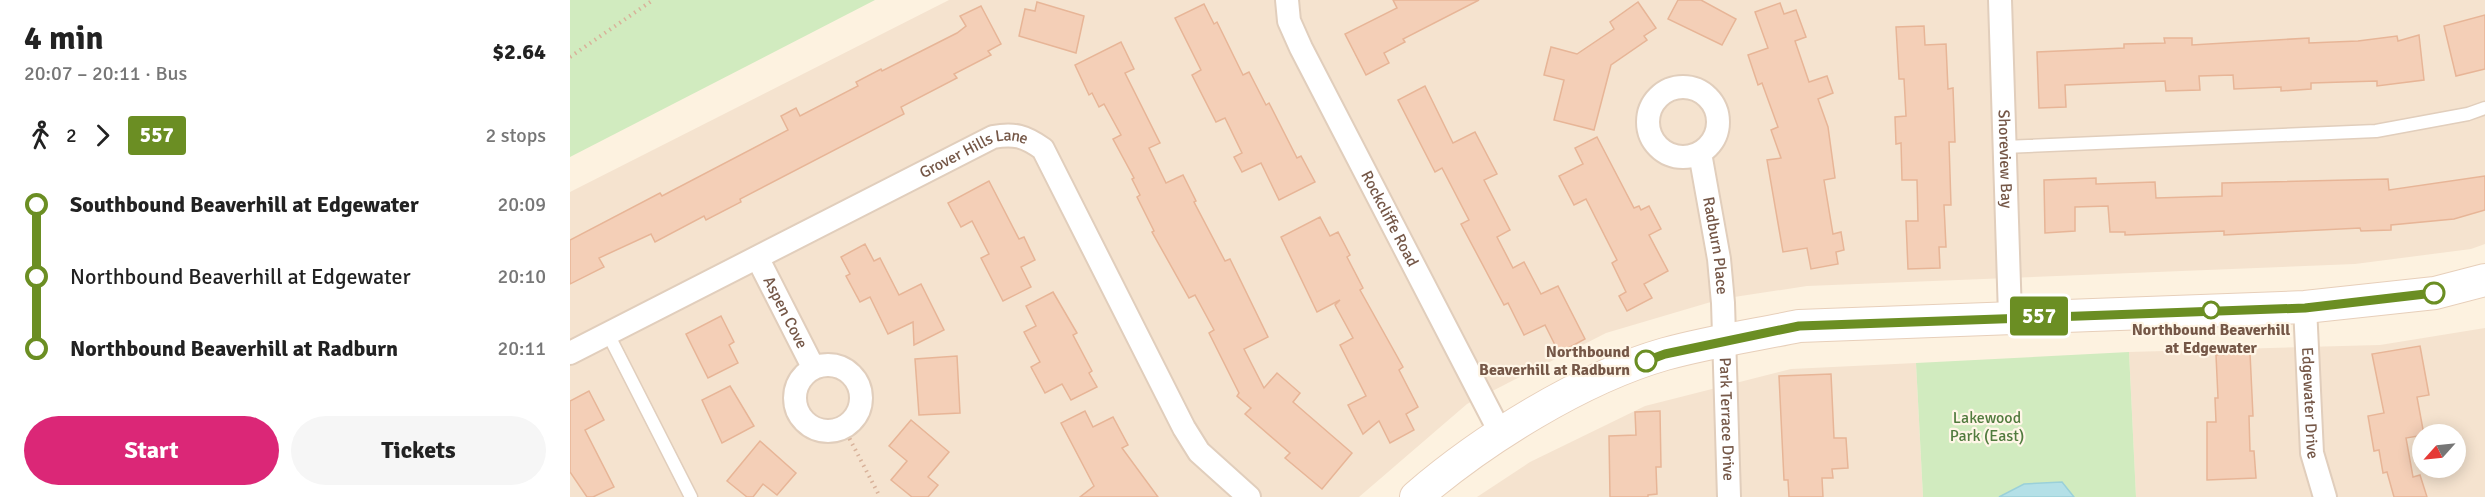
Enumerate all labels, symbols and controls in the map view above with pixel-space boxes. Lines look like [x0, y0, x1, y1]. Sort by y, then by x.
text: 4 min [24, 18, 104, 59]
text: $2.64 [492, 38, 546, 65]
text: 20:07 – 20:11 · Bus [24, 61, 187, 86]
street label: Shoreview Bay [1993, 109, 2017, 209]
icon: walk [24, 119, 57, 152]
icon: forward [86, 119, 119, 152]
text: 557 [140, 122, 174, 148]
text: 2 [66, 123, 77, 148]
text: 2 stops [485, 123, 546, 148]
street label: Grover Hills Lane [916, 125, 1031, 183]
street label: Rockcliffe Road [1356, 167, 1423, 270]
text: Southbound Beaverhill at Edgewater [70, 191, 419, 218]
text: 20:09 [497, 192, 546, 217]
street label: Radburn Place [1698, 195, 1732, 295]
text: Northbound Beaverhill at Edgewater [70, 263, 411, 290]
text: 20:10 [497, 264, 546, 289]
street label: Aspen Cove [759, 273, 812, 352]
unlabelled marker [2423, 282, 2445, 304]
line badge: 557 [2004, 296, 2074, 336]
marker: Northbound Beaverhill at Edgewater [2202, 301, 2220, 319]
text: 557 [2022, 303, 2056, 329]
place label: Northbound Beaverhill at Edgewater [2132, 320, 2290, 358]
text: Northbound Beaverhill at Radburn [70, 335, 398, 362]
text: 20:11 [497, 336, 546, 361]
place label: Northbound Beaverhill at Radburn [1479, 342, 1630, 380]
street label: Edgewater Drive [2297, 347, 2323, 461]
marker: Northbound Beaverhill at Radburn [1635, 350, 1657, 372]
street label: Park Terrace Drive [1715, 357, 1738, 481]
park label: Lakewood Park (East) [1950, 408, 2024, 446]
button: Start [24, 416, 279, 485]
button: Tickets [291, 416, 546, 485]
north arrow [2412, 424, 2466, 478]
map controls [2412, 424, 2466, 478]

